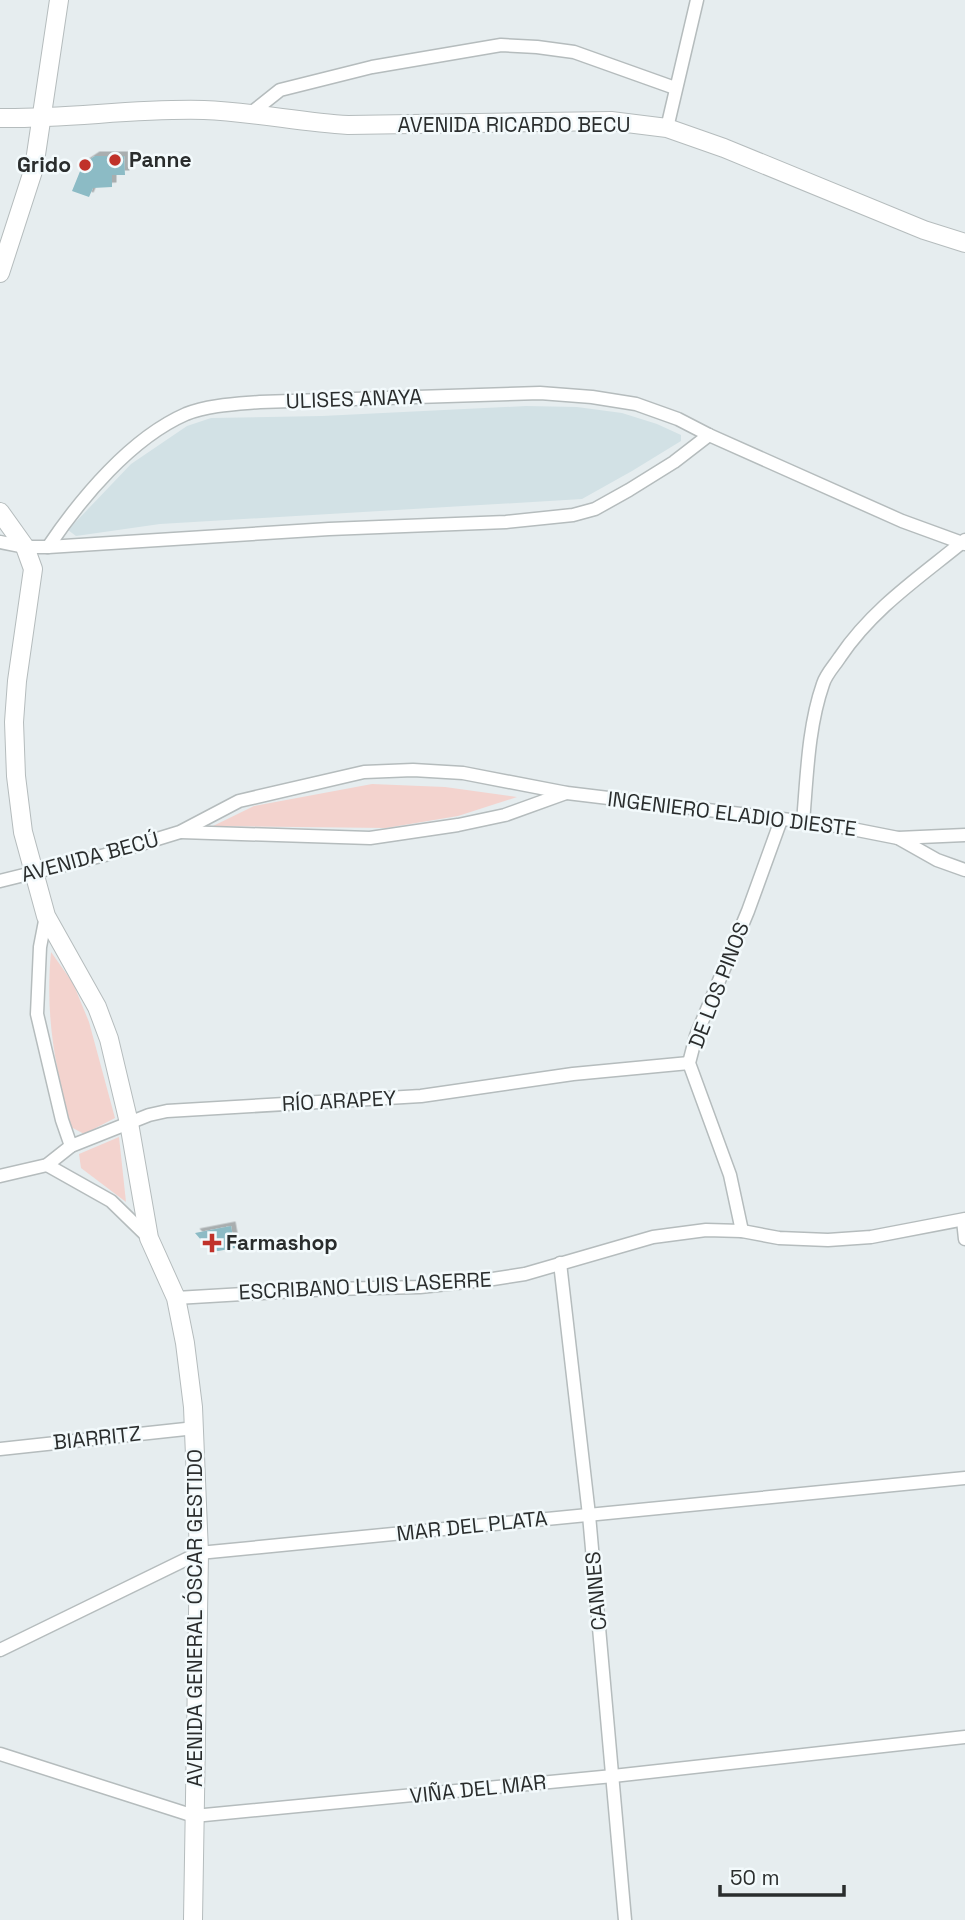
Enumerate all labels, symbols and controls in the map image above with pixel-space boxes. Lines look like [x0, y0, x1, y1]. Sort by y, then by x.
street label: AVENIDA RICARDO BECU [398, 111, 630, 138]
place label: Panne [129, 146, 192, 173]
place label: Grido [17, 151, 71, 178]
marker: Panne [107, 152, 123, 168]
marker: Grido [77, 157, 93, 173]
street label: ULISES ANAYA [285, 383, 423, 414]
street label: INGENIERO ELADIO DIESTE [606, 785, 858, 842]
street label: AVENIDA BECÚ [18, 825, 162, 888]
street label: DE LOS PINOS [682, 918, 755, 1052]
street label: RÍO ARAPEY [281, 1084, 397, 1117]
place label: Farmashop [226, 1229, 338, 1256]
marker: Farmashop [204, 1235, 220, 1251]
street label: ESCRIBANO LUIS LASERRE [238, 1265, 492, 1306]
street label: BIARRITZ [52, 1419, 142, 1456]
street label: AVENIDA GENERAL ÓSCAR GESTIDO [181, 1449, 208, 1787]
street label: MAR DEL PLATA [395, 1504, 549, 1547]
street label: CANNES [579, 1550, 612, 1632]
street label: VIÑA DEL MAR [408, 1768, 548, 1809]
scale bar [720, 1854, 844, 1898]
text: 50 m [730, 1864, 780, 1891]

